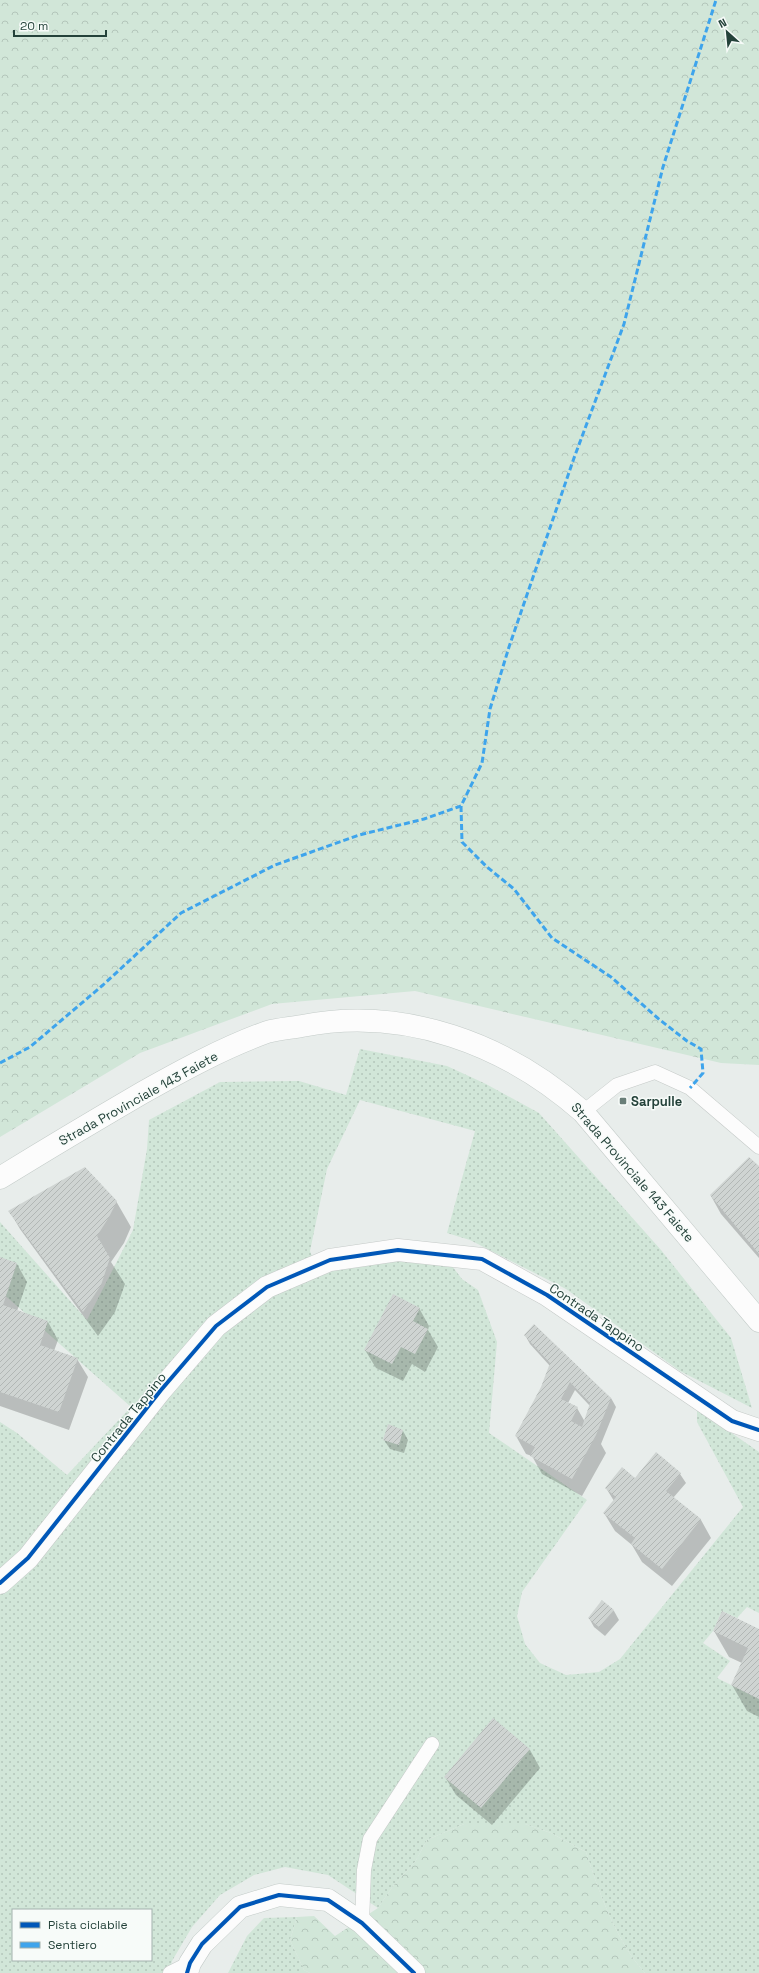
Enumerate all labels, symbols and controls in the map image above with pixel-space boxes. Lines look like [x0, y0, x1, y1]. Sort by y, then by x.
scale bar [14, 12, 106, 38]
north arrow [707, 12, 747, 52]
text: N [716, 15, 729, 31]
text: 20 m [20, 18, 48, 34]
street label: Strada Provinciale 143 Faiete [56, 1048, 221, 1149]
place label: Sarpulle [631, 1093, 682, 1110]
marker: Sarpulle [618, 1096, 628, 1106]
street label: Strada Provinciale 143 Faiete [567, 1099, 698, 1246]
street label: Contrada Tappino [546, 1279, 647, 1355]
street label: Contrada Tappino [87, 1369, 170, 1466]
legend [12, 1909, 152, 1961]
text: Pista ciclabile [48, 1917, 128, 1933]
text: Sentiero [48, 1937, 97, 1953]

